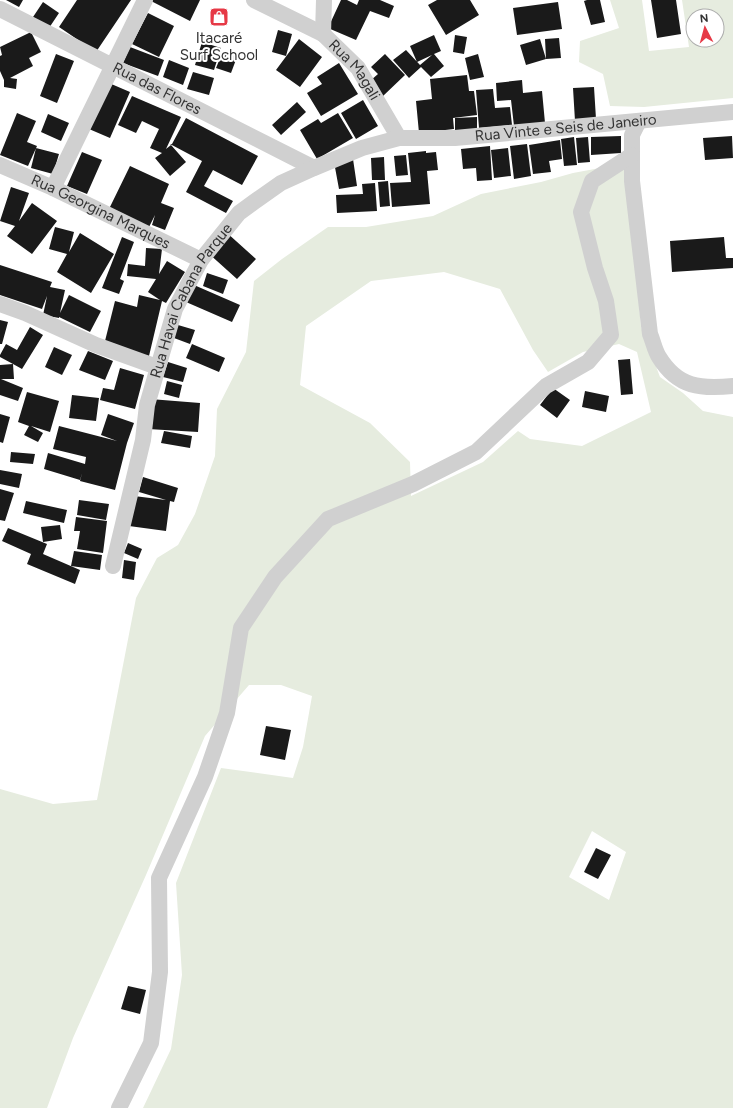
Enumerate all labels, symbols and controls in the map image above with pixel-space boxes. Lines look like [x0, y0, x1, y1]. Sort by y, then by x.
shop icon: Itacaré Surf School [208, 6, 230, 28]
north arrow [685, 8, 725, 48]
text: N [699, 12, 709, 25]
place label: Itacaré Surf School [180, 29, 258, 64]
street label: Rua Magali [325, 36, 384, 103]
street label: Rua das Flores [110, 59, 204, 118]
street label: Rua Vinte e Seis de Janeiro [474, 110, 658, 145]
street label: Rua Georgina Marques [28, 171, 173, 253]
street label: Rua Havai Cabana Parque [146, 220, 236, 380]

